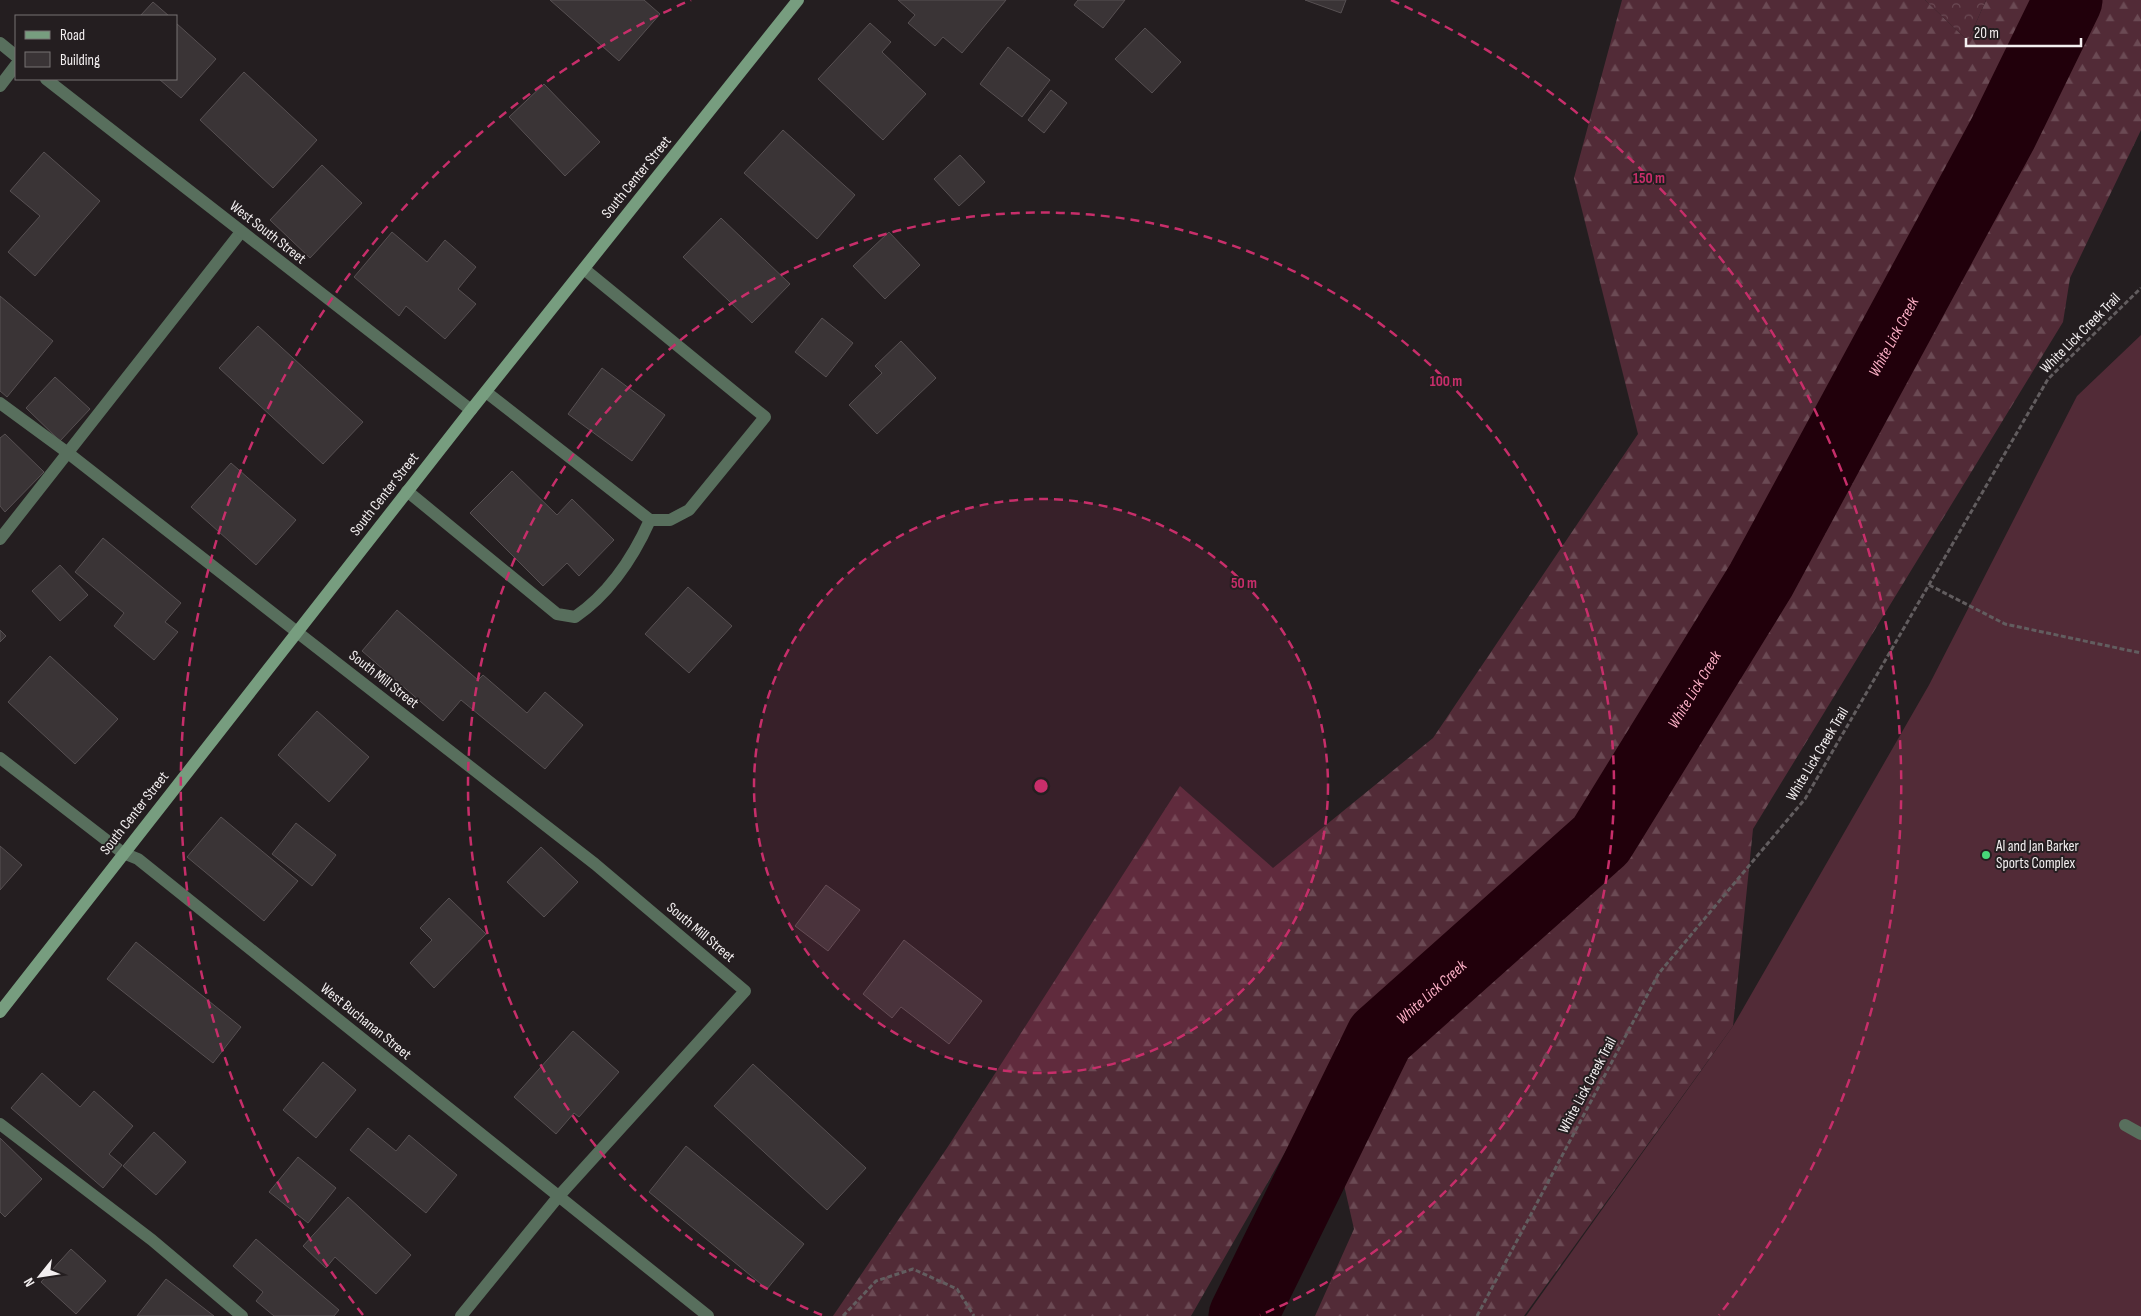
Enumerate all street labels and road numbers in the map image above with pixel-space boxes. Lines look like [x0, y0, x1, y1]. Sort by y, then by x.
street label: South Center Street [597, 132, 676, 222]
street label: West South Street [226, 197, 310, 268]
street label: White Lick Creek Trail [2036, 289, 2125, 378]
street label: South Center Street [346, 448, 423, 540]
street label: South Mill Street [345, 646, 423, 713]
street label: White Lick Creek Trail [1782, 704, 1853, 805]
street label: South Center Street [96, 767, 173, 859]
street label: South Mill Street [663, 898, 739, 967]
street label: West Buchanan Street [316, 979, 415, 1064]
street label: White Lick Creek Trail [1554, 1034, 1621, 1137]

